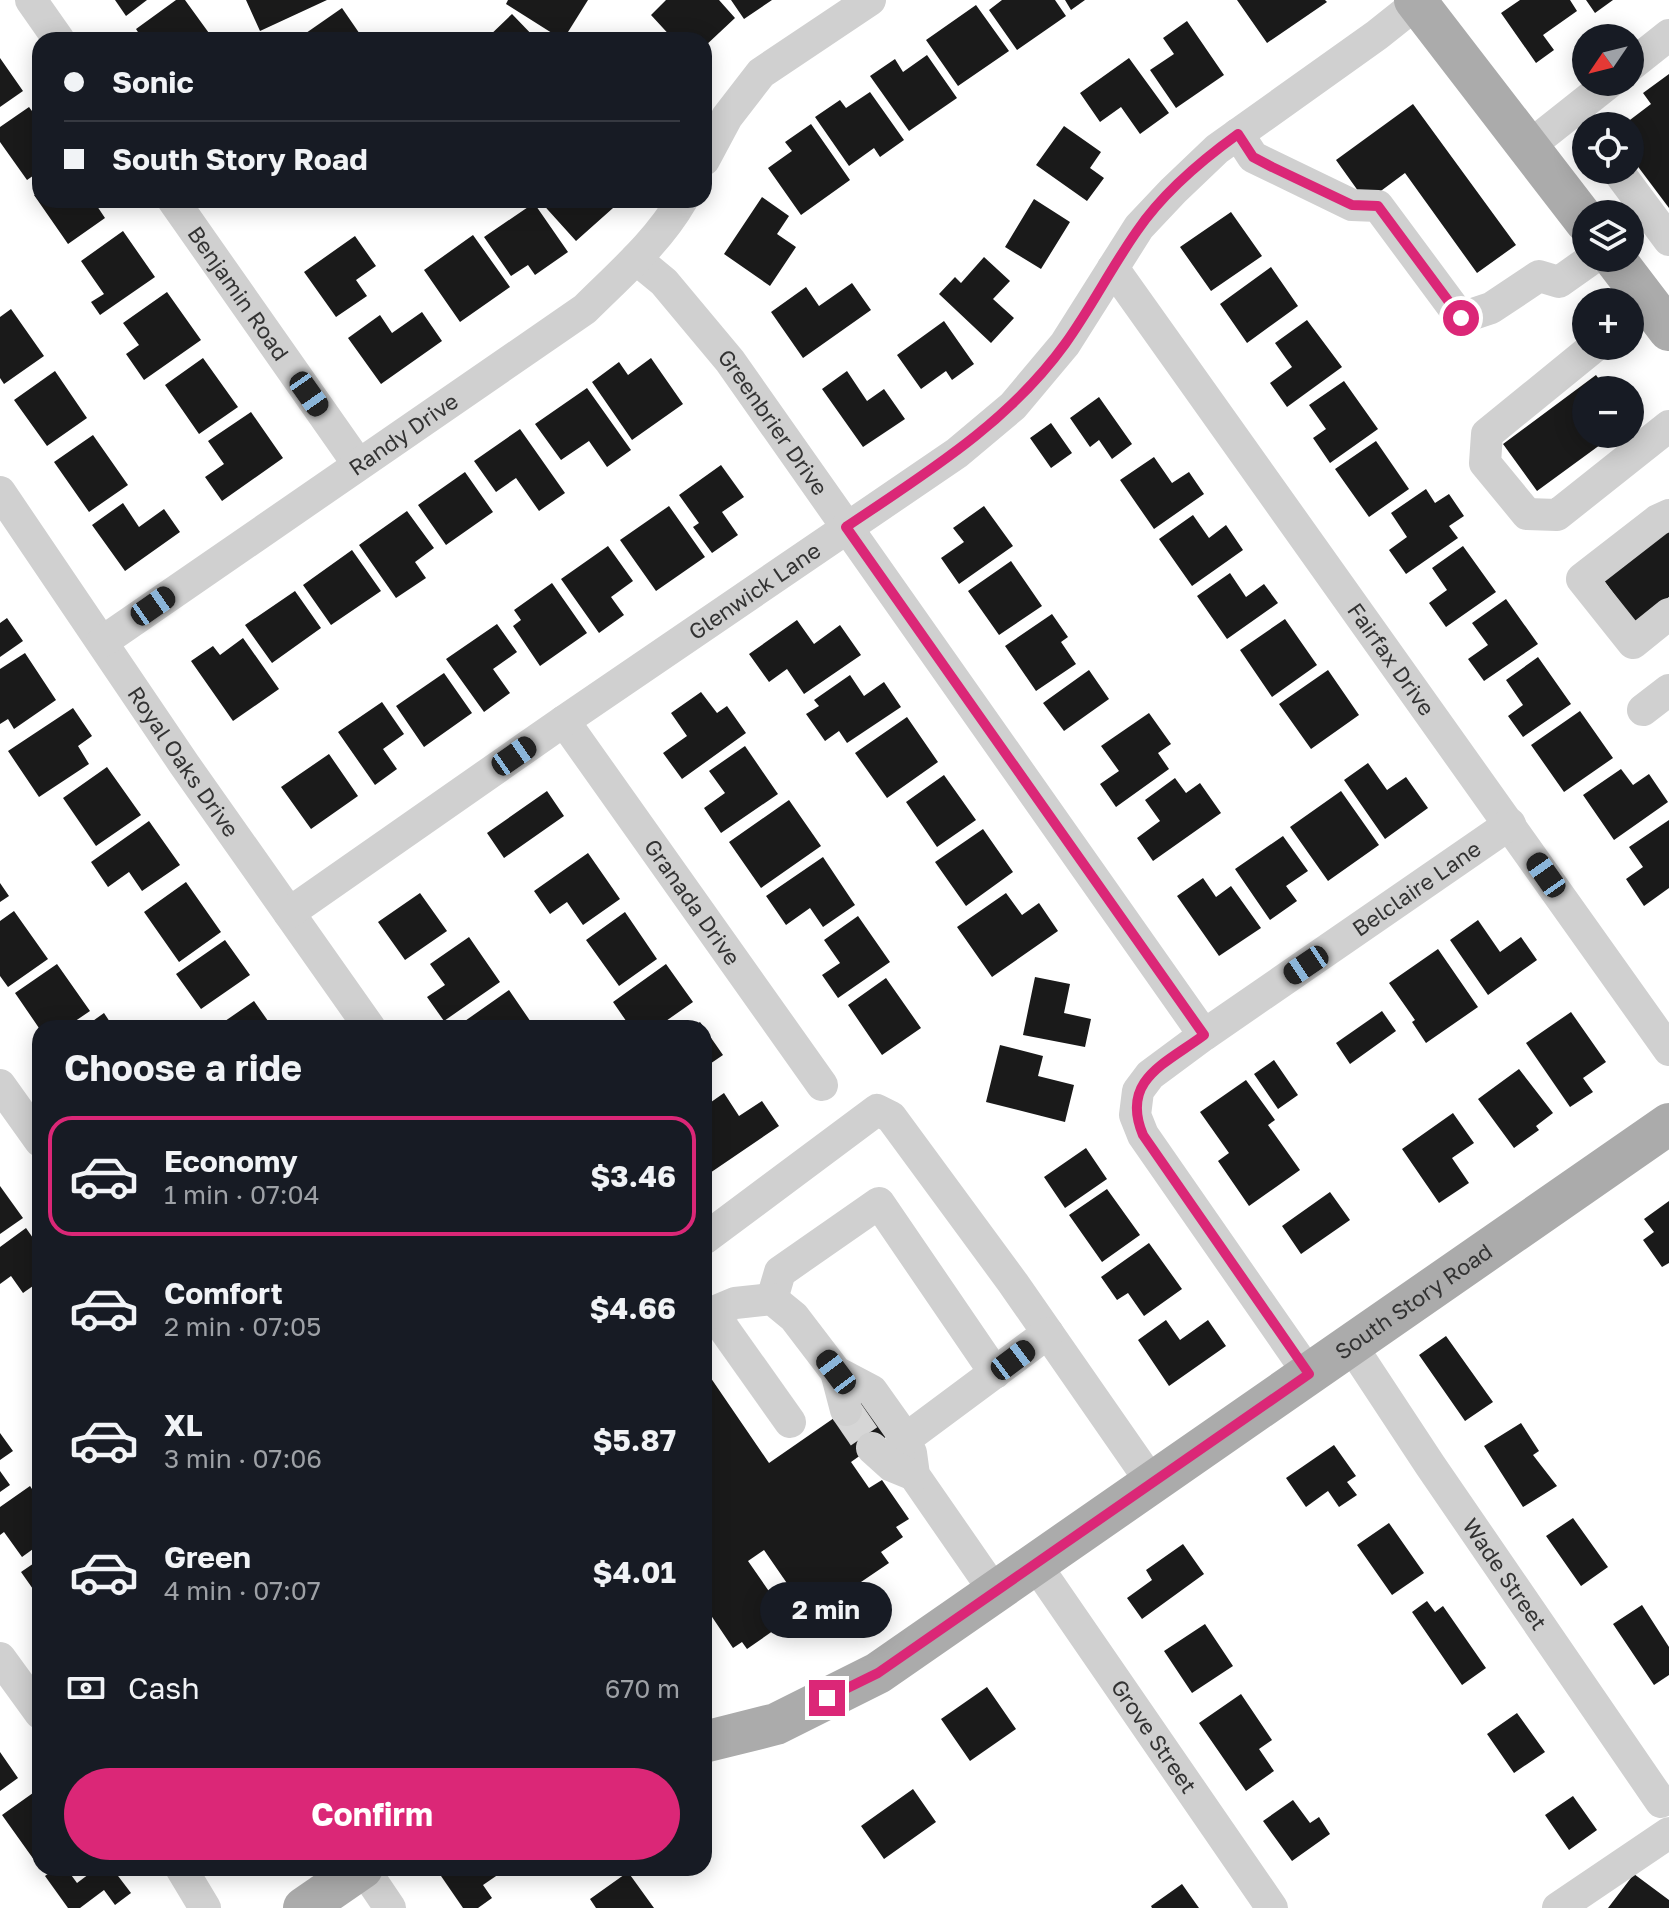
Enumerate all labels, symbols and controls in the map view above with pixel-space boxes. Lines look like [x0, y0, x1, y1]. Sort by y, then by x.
north arrow [1572, 24, 1644, 96]
map controls [1572, 24, 1644, 448]
text: Sonic [112, 64, 194, 100]
button: locate [1572, 112, 1644, 184]
text: South Story Road [112, 141, 368, 177]
button: layers [1572, 200, 1644, 272]
street label: Benjamin Road [183, 221, 295, 365]
button: + [1572, 288, 1644, 360]
route start [1443, 300, 1479, 336]
street label: Greenbrier Drive [713, 343, 834, 500]
car [285, 367, 333, 421]
button: − [1572, 376, 1644, 448]
street label: Randy Drive [343, 387, 463, 481]
street label: Glenwick Lane [683, 536, 825, 645]
car [126, 582, 180, 630]
street label: Fairfax Drive [1342, 597, 1441, 721]
street label: Royal Oaks Drive [122, 681, 245, 842]
car [487, 732, 541, 780]
street label: Granada Drive [639, 834, 747, 970]
street label: Belclaire Lane [1347, 834, 1486, 942]
car [1522, 848, 1570, 902]
car [1279, 942, 1333, 988]
text: Choose a ride [64, 1046, 302, 1089]
icon: car [68, 1140, 140, 1212]
text: Economy [164, 1143, 298, 1179]
text: $3.46 [590, 1158, 676, 1194]
text: 1 min · 07:04 [164, 1179, 320, 1210]
street label: South Story Road [1329, 1237, 1497, 1365]
icon: car [68, 1272, 140, 1344]
text: Comfort [164, 1275, 283, 1311]
text: $4.66 [589, 1290, 676, 1326]
text: 2 min · 07:05 [164, 1311, 321, 1342]
car [987, 1336, 1039, 1384]
car [812, 1346, 860, 1398]
icon: car [68, 1404, 140, 1476]
text: XL [164, 1407, 203, 1443]
text: $5.87 [592, 1422, 676, 1458]
text: 3 min · 07:06 [164, 1443, 322, 1474]
street label: Wade Street [1457, 1513, 1553, 1635]
icon: car [68, 1536, 140, 1608]
text: Green [164, 1539, 251, 1575]
text: $4.01 [593, 1554, 676, 1590]
text: 4 min · 07:07 [164, 1575, 321, 1606]
callout: 2 min [761, 1582, 893, 1638]
text: 2 min [792, 1594, 860, 1625]
icon: cash [64, 1666, 108, 1710]
text: Cash [128, 1670, 200, 1706]
text: 670 m [605, 1673, 680, 1704]
street label: Grove Street [1106, 1674, 1203, 1798]
route end [809, 1680, 845, 1716]
button: Confirm [64, 1768, 680, 1860]

